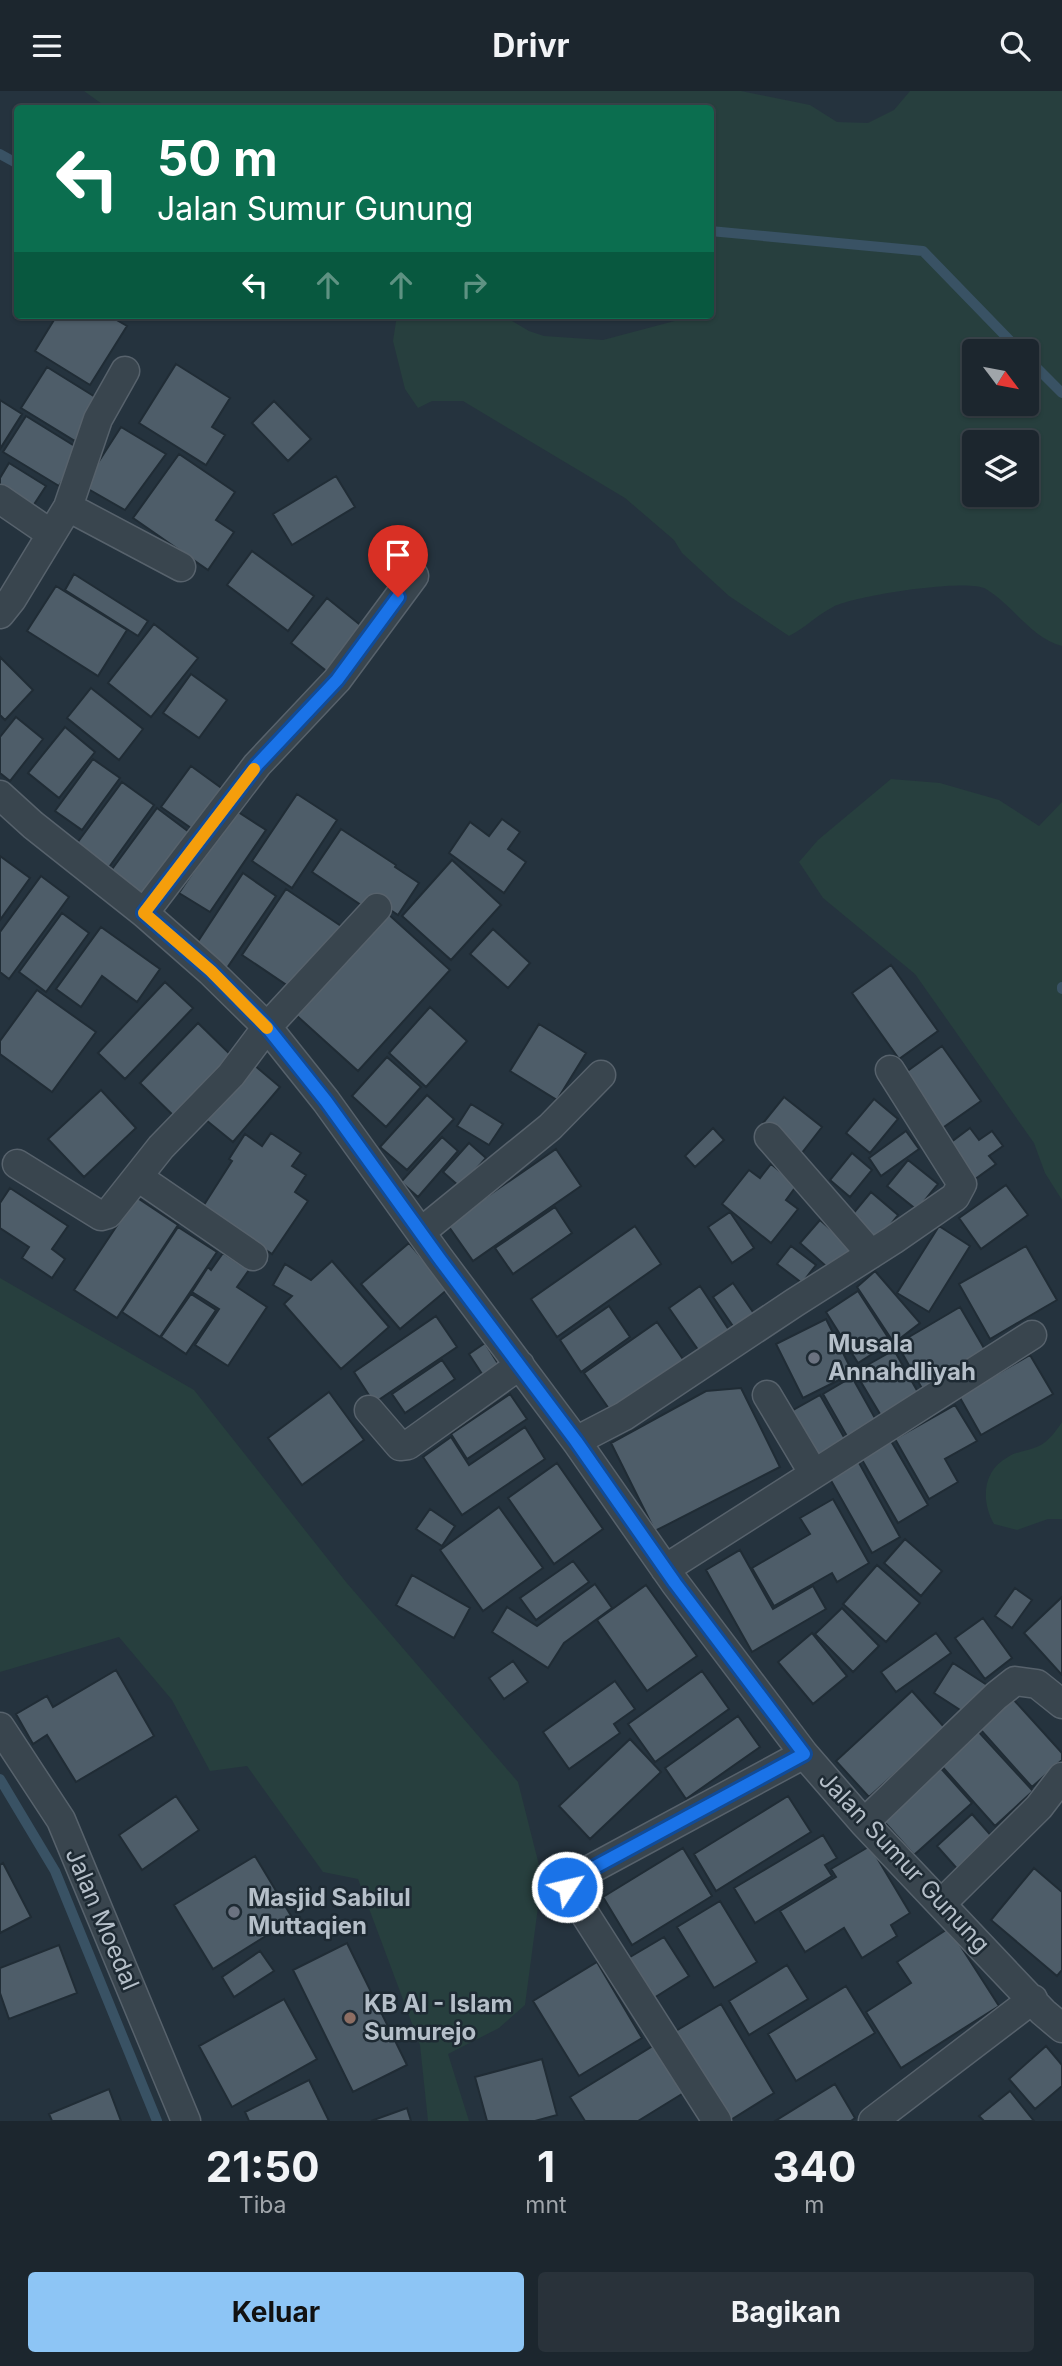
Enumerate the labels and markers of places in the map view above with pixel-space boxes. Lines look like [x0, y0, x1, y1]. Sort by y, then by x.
pin [368, 525, 428, 597]
place label: Musala Annahdliyah [828, 1329, 976, 1386]
marker: Musala Annahdliyah [806, 1350, 822, 1366]
place label: Masjid Sabilul Muttaqien [248, 1883, 411, 1940]
marker: Masjid Sabilul Muttaqien [226, 1904, 242, 1920]
place label: KB Al - Islam Sumurejo [364, 1989, 512, 2046]
marker: KB Al - Islam Sumurejo [342, 2010, 358, 2026]

